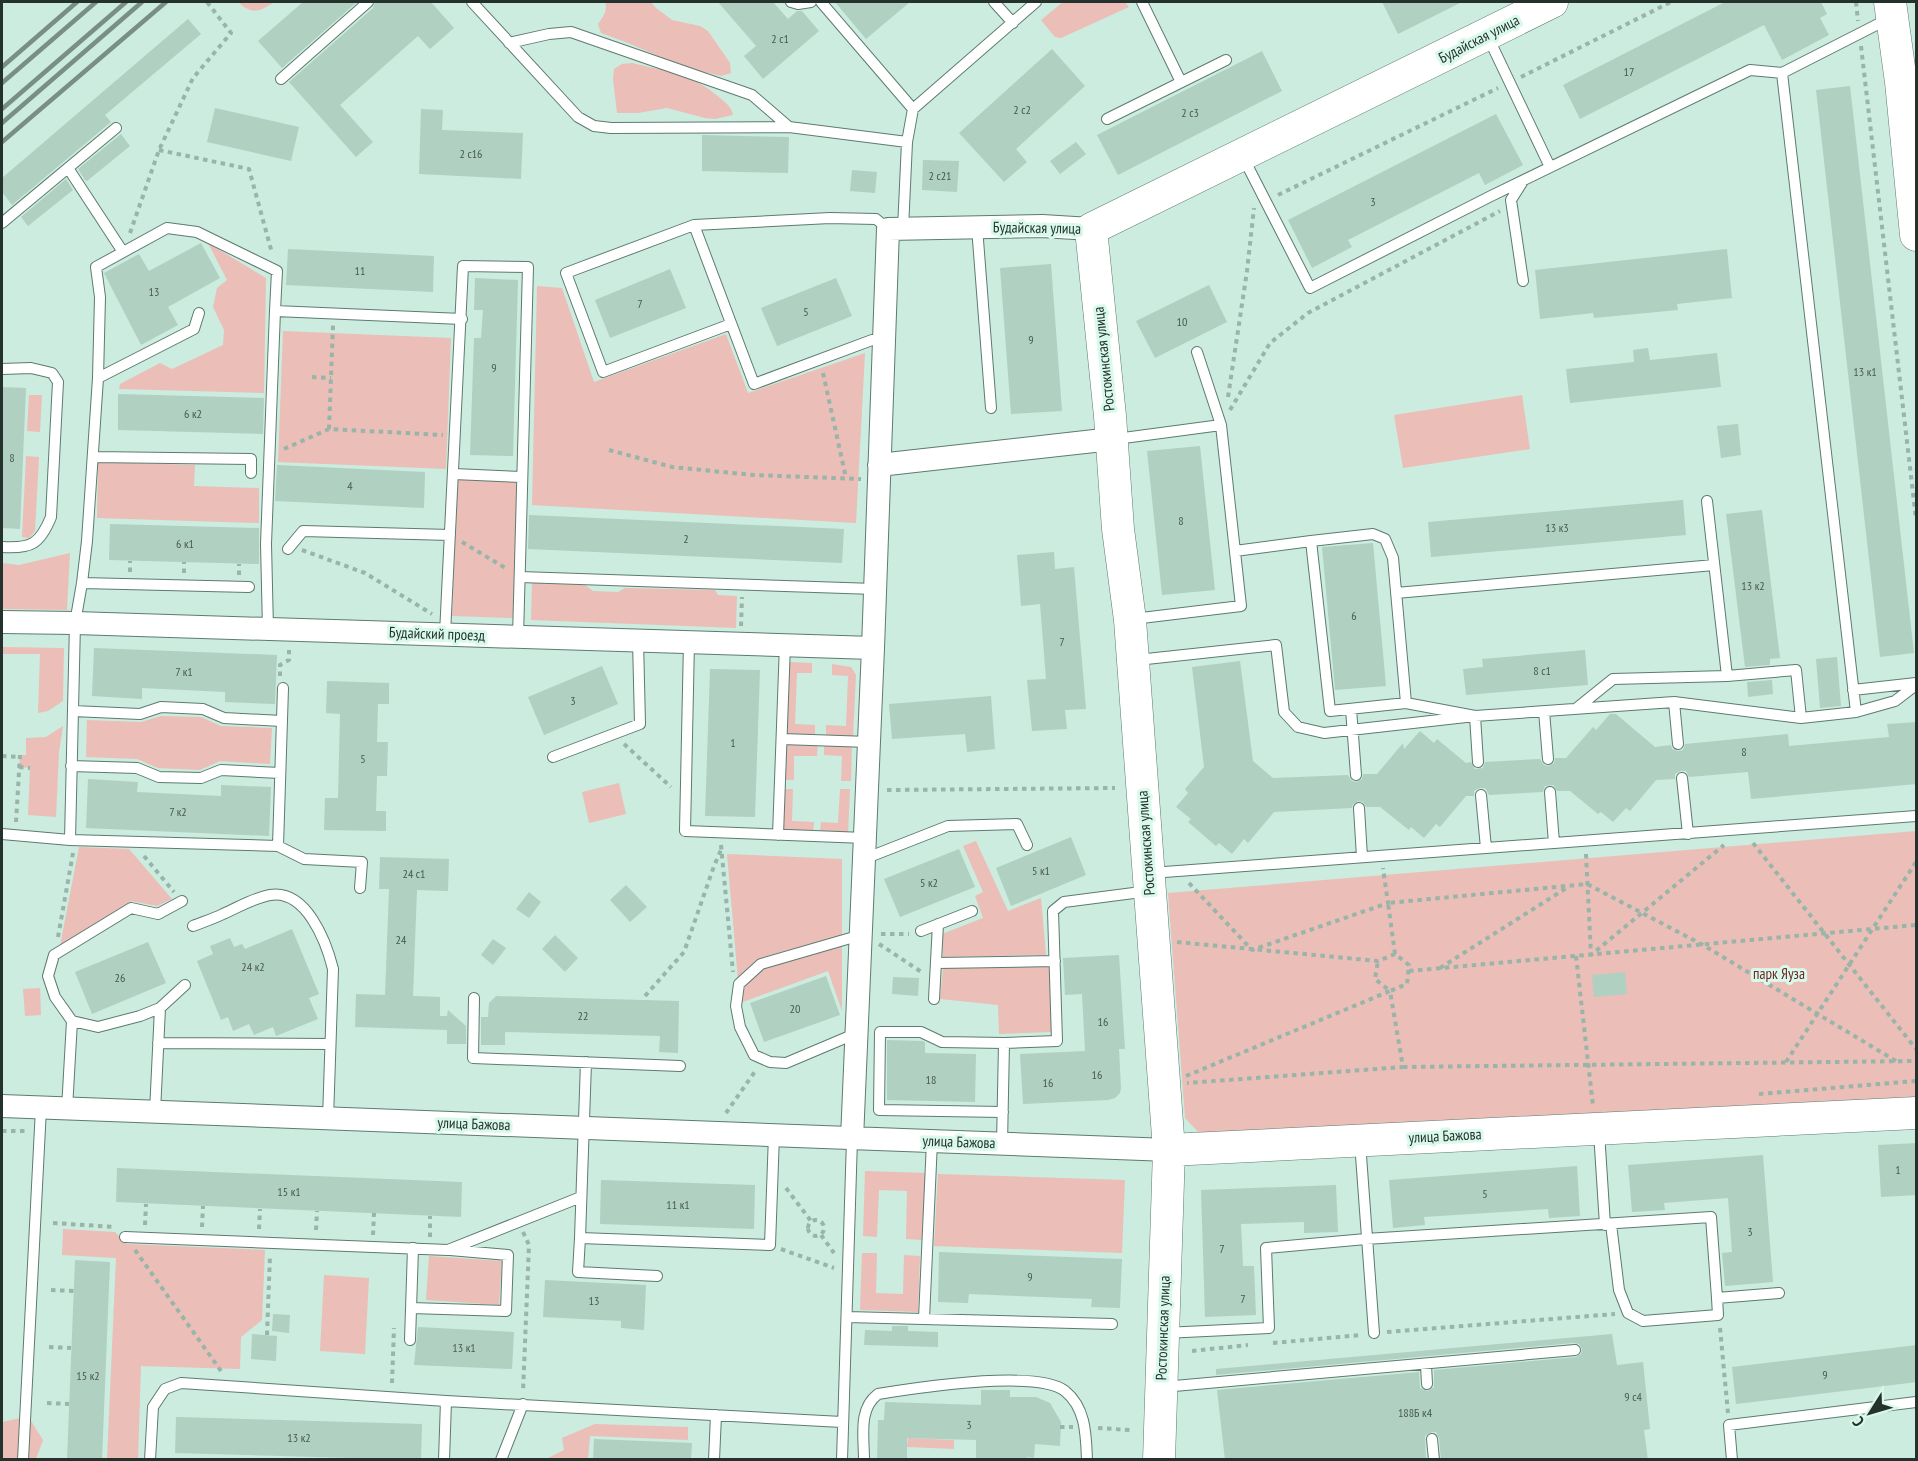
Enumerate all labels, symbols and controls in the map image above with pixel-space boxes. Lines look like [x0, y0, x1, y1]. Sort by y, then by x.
street label: Будайская улица [1435, 10, 1522, 67]
house number: 2 с1 [771, 31, 789, 46]
house number: 17 [1624, 64, 1634, 79]
house number: 2 с2 [1013, 102, 1031, 117]
house number: 2 с3 [1181, 105, 1199, 120]
house number: 2 с16 [459, 146, 483, 161]
house number: 2 с21 [928, 168, 952, 183]
house number: 3 [1370, 194, 1376, 209]
street label: Будайская улица [993, 217, 1081, 238]
house number: 11 [355, 263, 365, 278]
house number: 13 [149, 284, 159, 299]
house number: 7 [637, 296, 643, 311]
house number: 5 [803, 304, 809, 319]
street label: Ростокинская улица [1089, 306, 1118, 412]
house number: 10 [1177, 314, 1187, 329]
house number: 9 [1028, 332, 1034, 347]
house number: 9 [491, 360, 497, 375]
house number: 13 к1 [1853, 364, 1877, 379]
house number: 6 к2 [184, 406, 202, 421]
house number: 8 [9, 450, 15, 465]
house number: 4 [347, 478, 353, 493]
house number: 8 [1178, 513, 1184, 528]
house number: 13 к3 [1545, 520, 1569, 535]
house number: 2 [683, 531, 689, 546]
house number: 6 к1 [176, 536, 194, 551]
house number: 13 к2 [1741, 578, 1765, 593]
house number: 6 [1351, 608, 1357, 623]
street label: Будайский проезд [389, 622, 486, 645]
house number: 7 [1059, 634, 1065, 649]
house number: 8 с1 [1533, 663, 1551, 678]
house number: 7 к1 [175, 664, 193, 679]
house number: 3 [570, 693, 576, 708]
house number: 1 [730, 735, 736, 750]
house number: 8 [1741, 744, 1747, 759]
house number: 5 [360, 751, 366, 766]
street label: Ростокинская улица [1132, 790, 1159, 896]
house number: 7 к2 [169, 804, 187, 819]
house number: 5 к1 [1032, 863, 1050, 878]
house number: 24 с1 [402, 866, 426, 881]
house number: 5 к2 [920, 875, 938, 890]
house number: 24 [396, 932, 407, 947]
house number: 24 к2 [241, 959, 265, 974]
park label: парк Яуза [1753, 964, 1805, 983]
house number: 26 [115, 970, 125, 985]
house number: 20 [790, 1001, 800, 1016]
house number: 22 [578, 1008, 588, 1023]
house number: 16 [1098, 1014, 1108, 1029]
house number: 16 [1092, 1067, 1102, 1082]
house number: 18 [926, 1072, 936, 1087]
house number: 16 [1043, 1075, 1053, 1090]
street label: улица Бажова [437, 1113, 511, 1134]
street label: улица Бажова [1408, 1124, 1482, 1147]
street label: улица Бажова [922, 1131, 996, 1152]
house number: 1 [1895, 1162, 1901, 1177]
house number: 15 к1 [277, 1184, 301, 1199]
house number: 5 [1482, 1186, 1488, 1201]
house number: 11 к1 [666, 1197, 690, 1212]
house number: 3 [1747, 1224, 1753, 1239]
house number: 7 [1219, 1241, 1225, 1256]
house number: 9 [1027, 1269, 1033, 1284]
street label: Ростокинская улица [1151, 1275, 1174, 1381]
house number: 7 [1240, 1291, 1246, 1306]
house number: 13 [589, 1293, 599, 1308]
house number: 13 к1 [452, 1340, 476, 1355]
house number: 9 [1822, 1367, 1828, 1382]
house number: 15 к2 [76, 1368, 100, 1383]
north arrow [1840, 1383, 1900, 1443]
house number: 9 с4 [1624, 1389, 1642, 1404]
house number: 188Б к4 [1398, 1405, 1433, 1420]
text: С [1847, 1413, 1868, 1431]
house number: 3 [966, 1417, 972, 1432]
house number: 13 к2 [287, 1430, 311, 1445]

